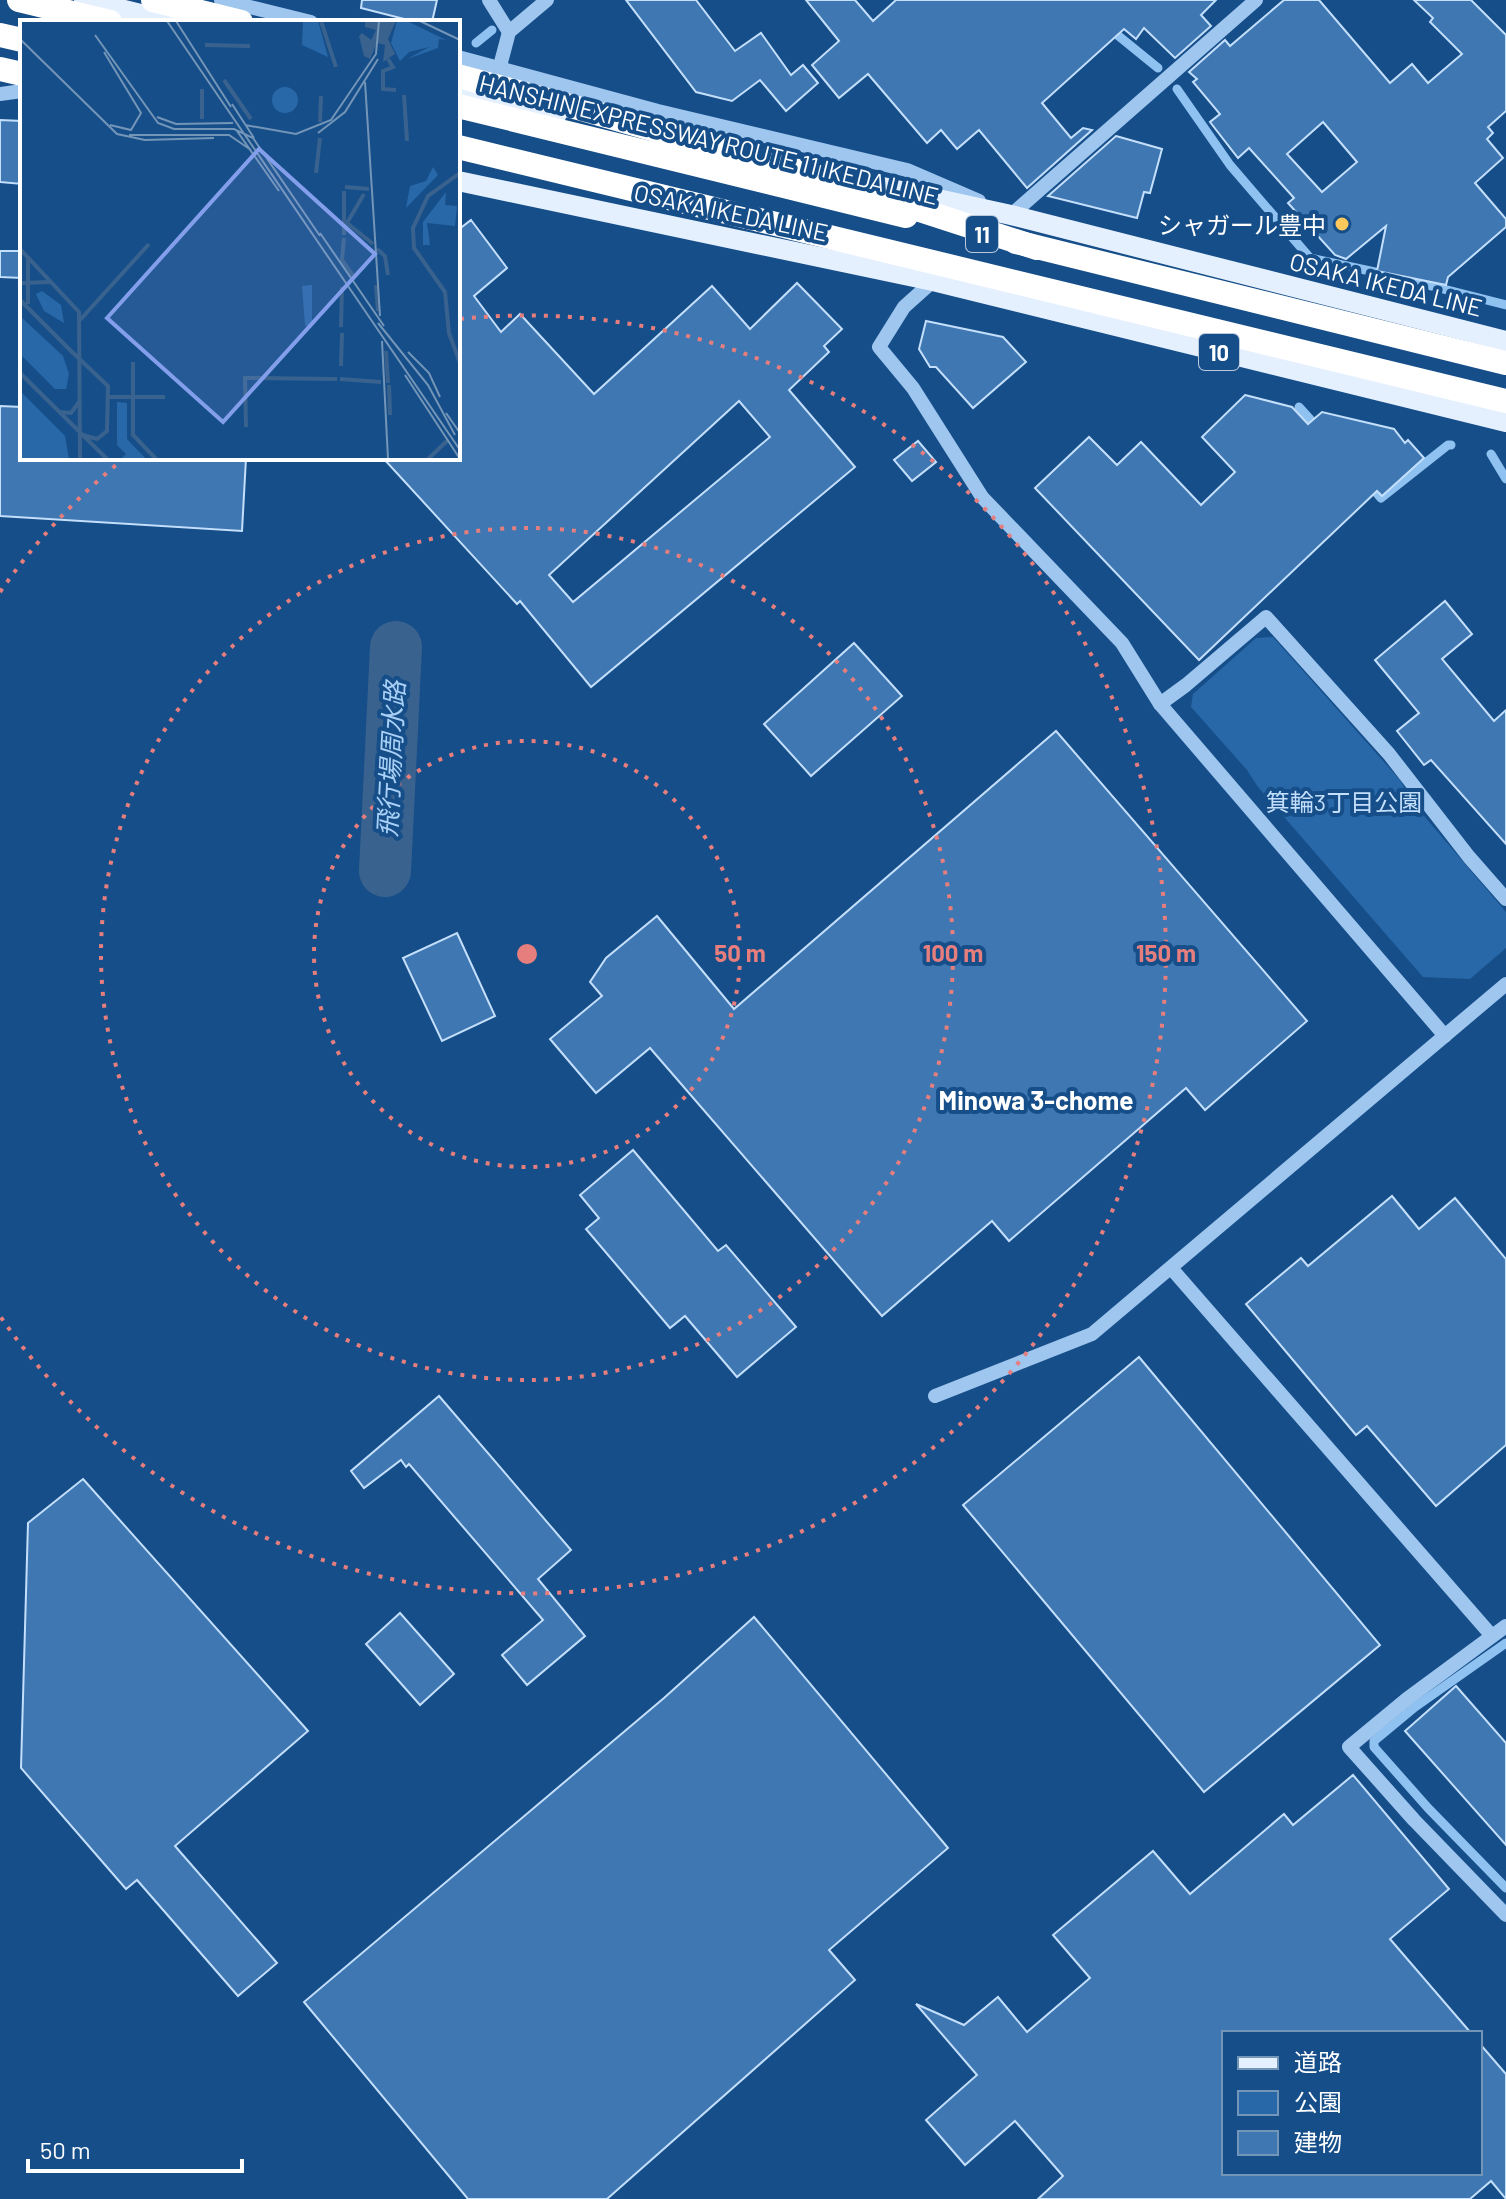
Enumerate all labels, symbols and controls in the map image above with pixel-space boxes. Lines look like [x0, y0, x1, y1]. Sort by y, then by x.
inset map [20, 20, 460, 460]
street label: HANSHIN EXPRESSWAY ROUTE 11 IKEDA LINE [476, 68, 942, 210]
street label: OSAKA IKEDA LINE [631, 177, 831, 247]
place label: シャガール豊中 [1158, 210, 1326, 239]
marker: シャガール豊中 [1333, 215, 1351, 233]
road number: 11 [966, 216, 998, 252]
street label: OSAKA IKEDA LINE [1287, 246, 1485, 322]
road number: 10 [1199, 334, 1239, 370]
water label: 飛行場周水路 [370, 678, 410, 838]
park label: 箕輪3丁目公園 [1266, 787, 1422, 816]
text: 50 m [714, 938, 766, 967]
text: 100 m [923, 938, 983, 967]
text: 150 m [1136, 938, 1196, 967]
centre of rings [513, 940, 541, 968]
district label: Minowa 3-chome [939, 1084, 1133, 1115]
legend [1222, 2031, 1482, 2175]
text: 道路 [1294, 2047, 1342, 2076]
text: 公園 [1294, 2087, 1342, 2116]
scale bar [28, 2123, 242, 2173]
text: 建物 [1294, 2127, 1342, 2156]
text: 50 m [40, 2135, 91, 2164]

